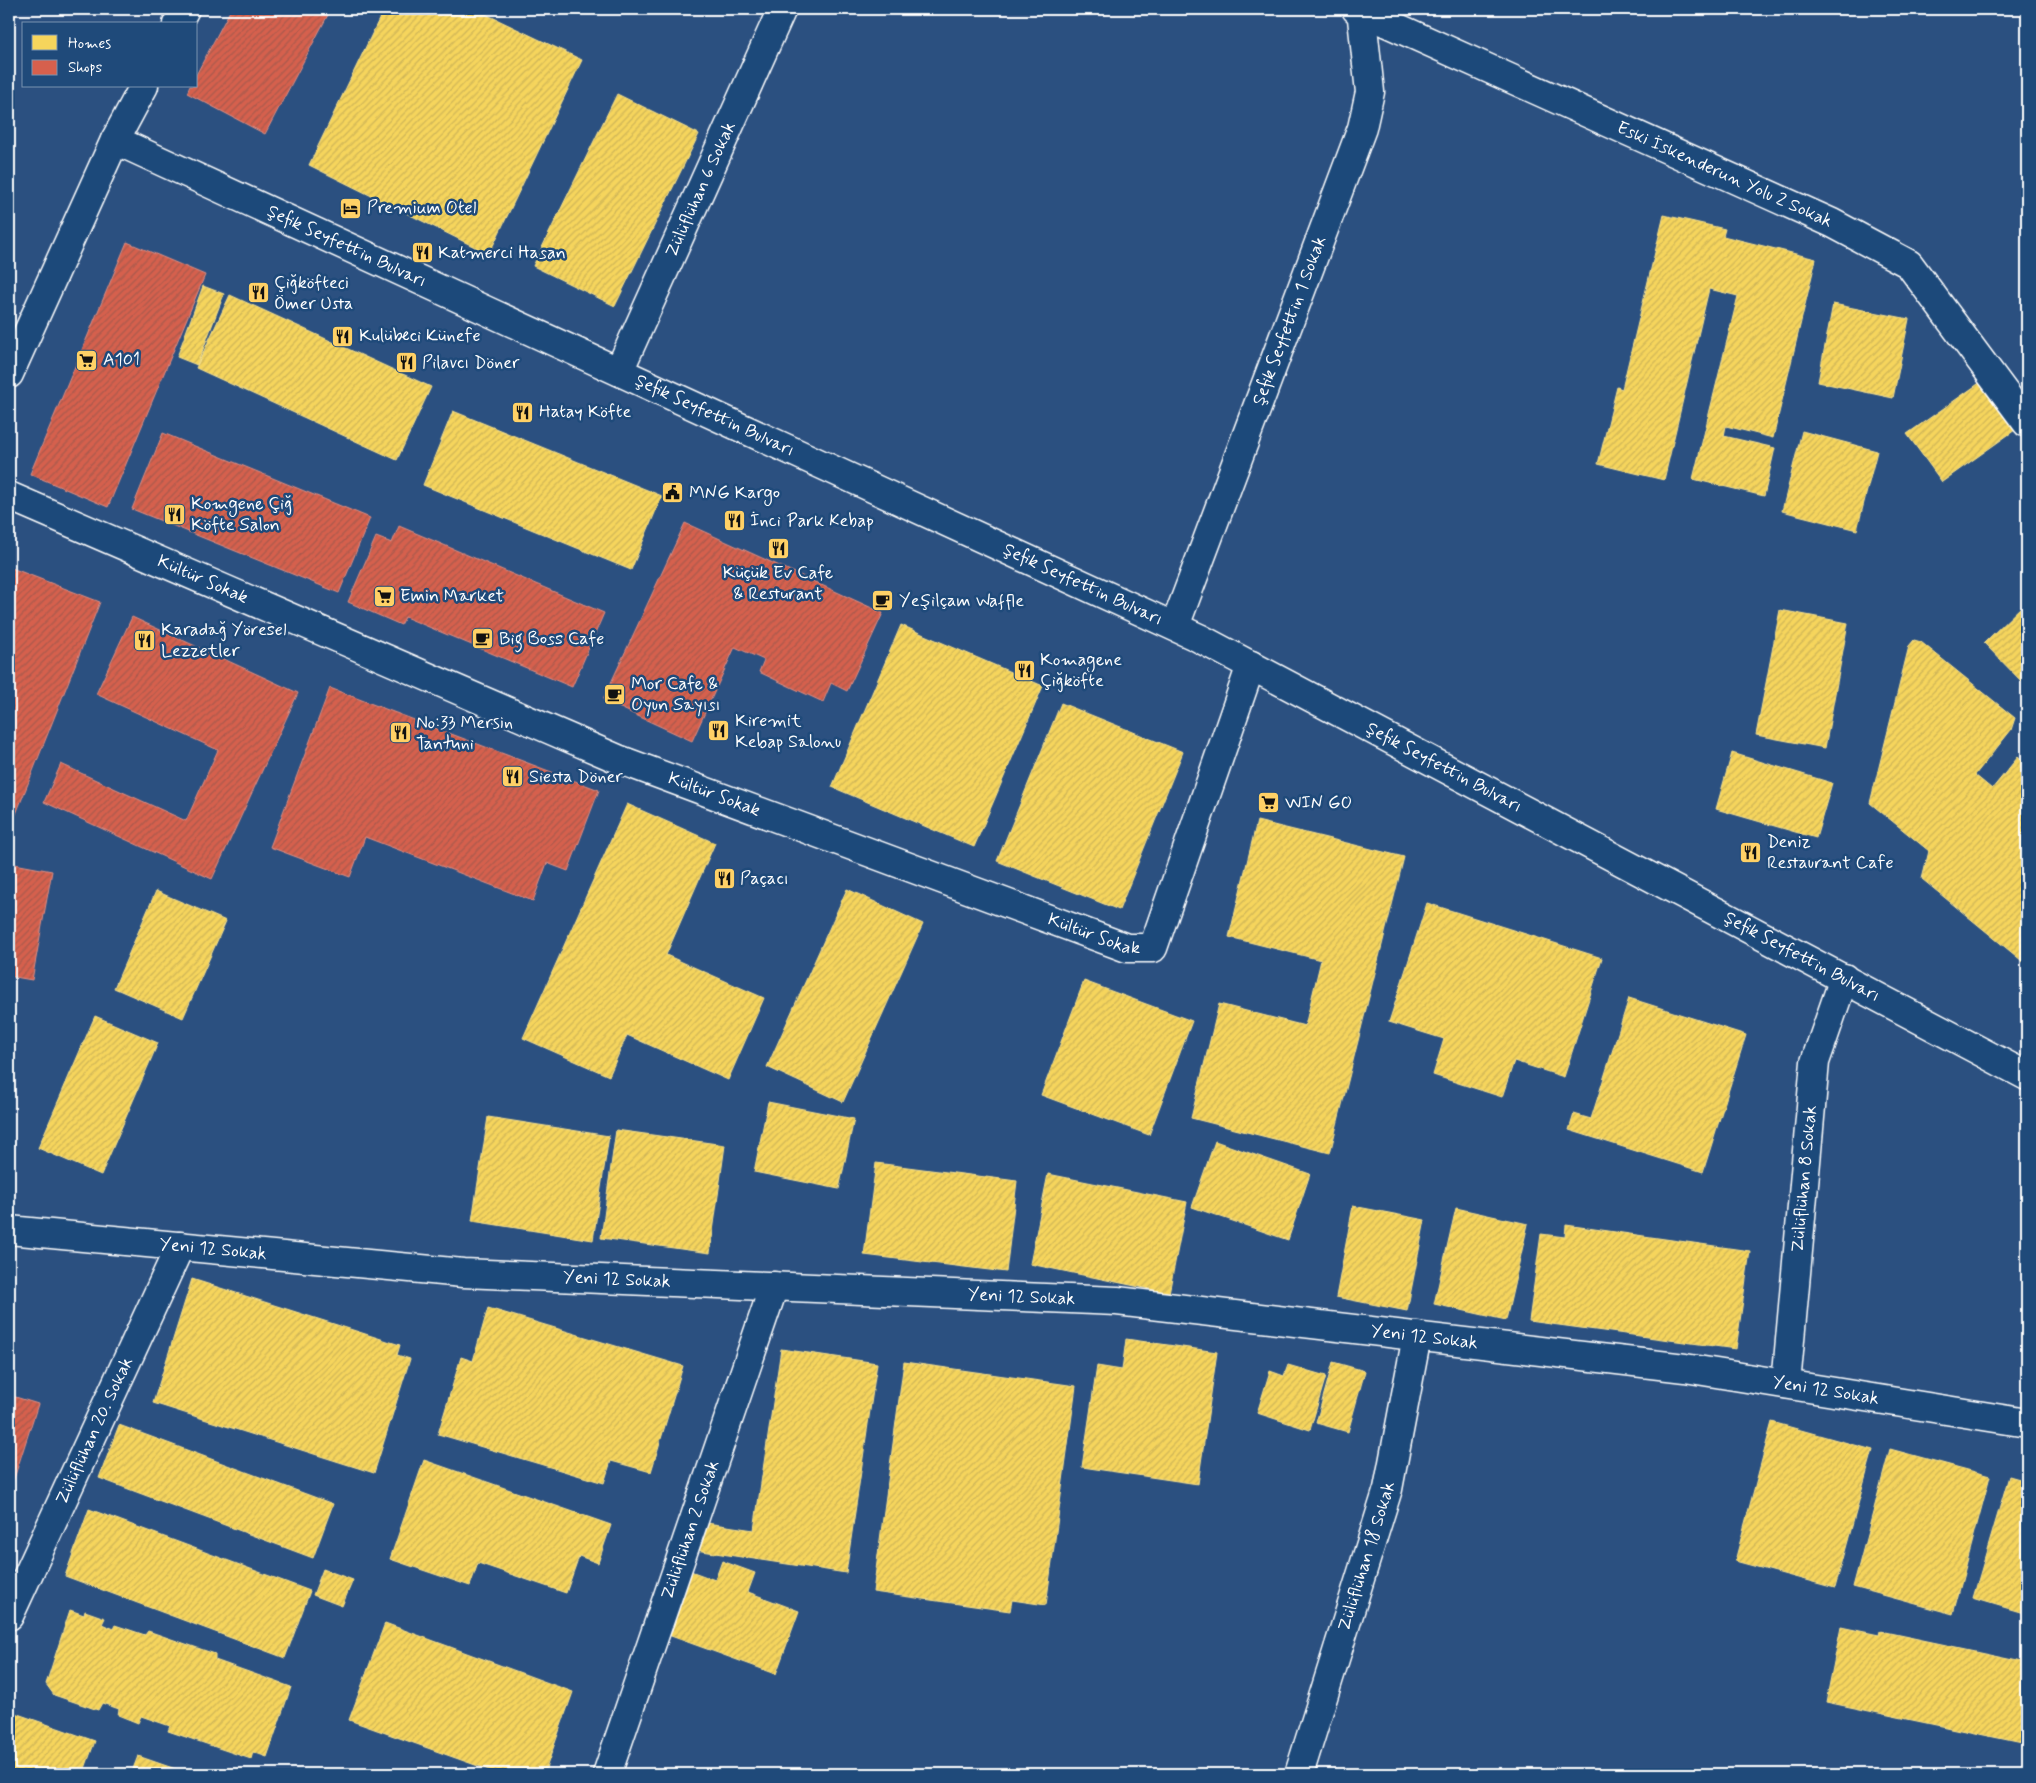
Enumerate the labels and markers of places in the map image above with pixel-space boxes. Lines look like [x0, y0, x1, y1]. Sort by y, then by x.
hotel icon: Premium Otel [339, 196, 363, 220]
place label: Premium Otel [367, 196, 476, 220]
restaurant icon: Katmerci Hasan [410, 241, 434, 265]
place label: Katmerci Hasan [438, 241, 566, 265]
place label: Çiğköfteci Ömer Usta [274, 271, 353, 316]
restaurant icon: Çiğköfteci Ömer Usta [246, 281, 270, 305]
restaurant icon: Kulübeci Künefe [331, 324, 355, 348]
place label: Kulübeci Künefe [359, 324, 481, 348]
supermarket icon: A101 [75, 348, 99, 372]
place label: A101 [103, 348, 140, 372]
restaurant icon: Pilavcı Döner [394, 351, 418, 375]
place label: Pilavcı Döner [422, 351, 520, 375]
restaurant icon: Hatay Köfte [511, 400, 535, 424]
place label: Hatay Köfte [539, 400, 631, 424]
public building icon: MNG Kargo [661, 481, 685, 505]
place label: MNG Kargo [689, 481, 780, 506]
place label: Komgene Çiğ Köfte Salon [191, 492, 292, 537]
restaurant icon: Komgene Çiğ Köfte Salon [163, 502, 187, 526]
restaurant icon: İnci Park Kebap [722, 509, 746, 533]
place label: İnci Park Kebap [750, 509, 874, 533]
restaurant icon: Küçük Ev Cafe & Resturant [766, 536, 790, 560]
place label: Küçük Ev Cafe & Resturant [723, 561, 833, 606]
supermarket icon: Emin Market [372, 584, 396, 608]
place label: Emin Market [400, 584, 504, 608]
cafe icon: Yeşilçam Waffle [871, 589, 895, 613]
place label: Yeşilçam Waffle [899, 589, 1024, 613]
place label: Karadağ Yöresel Lezzetler [161, 618, 287, 663]
cafe icon: Big Boss Cafe [471, 627, 495, 651]
place label: Big Boss Cafe [499, 627, 604, 653]
restaurant icon: Karadağ Yöresel Lezzetler [133, 628, 157, 652]
place label: Komagene Çiğköfte [1040, 648, 1122, 693]
restaurant icon: Komagene Çiğköfte [1012, 658, 1036, 682]
place label: Mor Cafe & Oyun Sayısı [631, 672, 721, 717]
cafe icon: Mor Cafe & Oyun Sayısı [603, 682, 627, 706]
place label: Kiremit Kebap Salonu [735, 709, 841, 754]
place label: No:33 Mersin Tantuni [416, 711, 513, 756]
restaurant icon: Kiremit Kebap Salonu [707, 719, 731, 743]
restaurant icon: No:33 Mersin Tantuni [388, 721, 412, 745]
restaurant icon: Siesta Döner [501, 765, 525, 789]
place label: Siesta Döner [529, 765, 623, 789]
supermarket icon: WIN GO [1257, 791, 1281, 815]
place label: WIN GO [1285, 791, 1352, 815]
place label: Deniz Restaurant Cafe [1767, 830, 1894, 875]
restaurant icon: Deniz Restaurant Cafe [1739, 840, 1763, 864]
restaurant icon: Paçacı [712, 867, 736, 891]
place label: Paçacı [740, 867, 789, 891]

